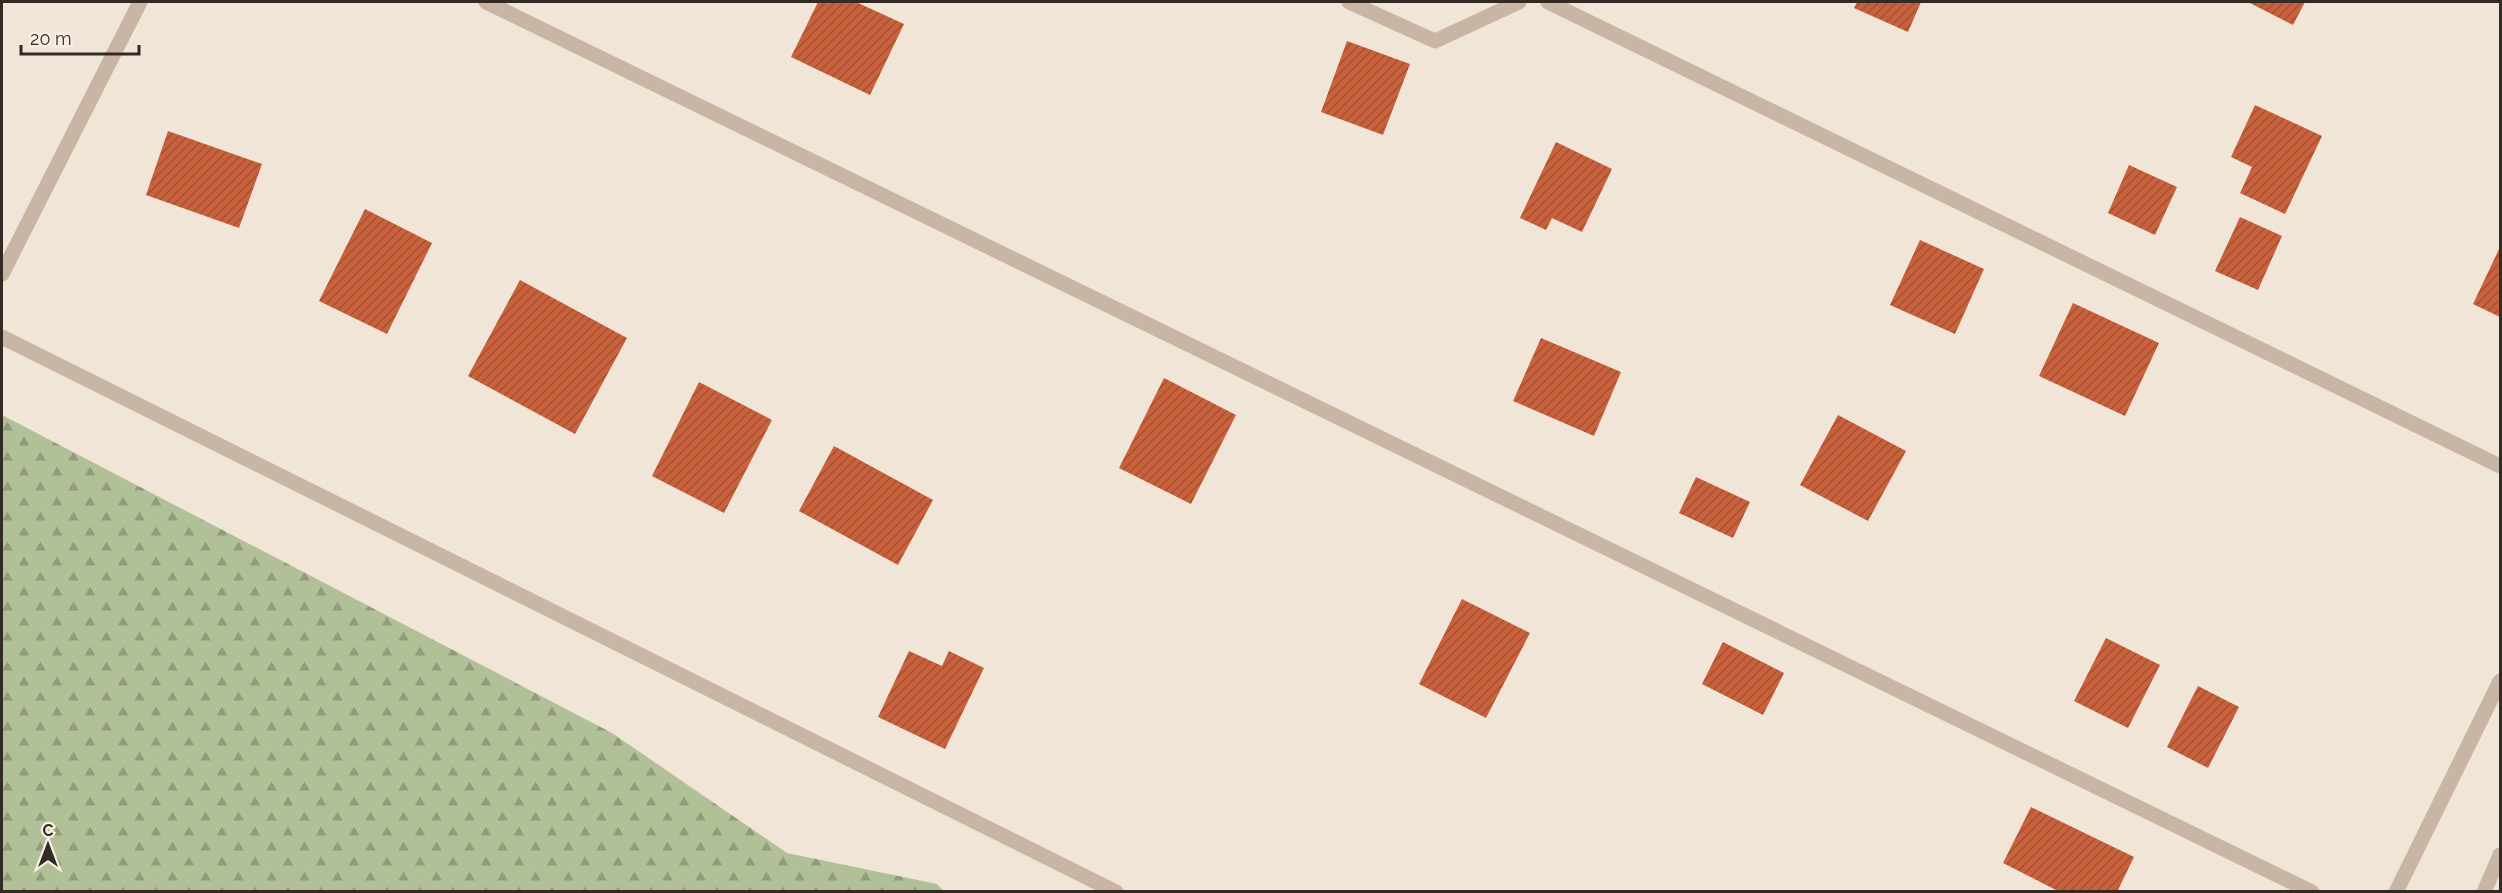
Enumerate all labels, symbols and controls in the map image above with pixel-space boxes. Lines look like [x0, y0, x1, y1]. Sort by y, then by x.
scale bar [21, 18, 140, 56]
text: 20 m [30, 28, 72, 49]
north arrow [18, 815, 78, 875]
text: С [43, 821, 54, 840]

